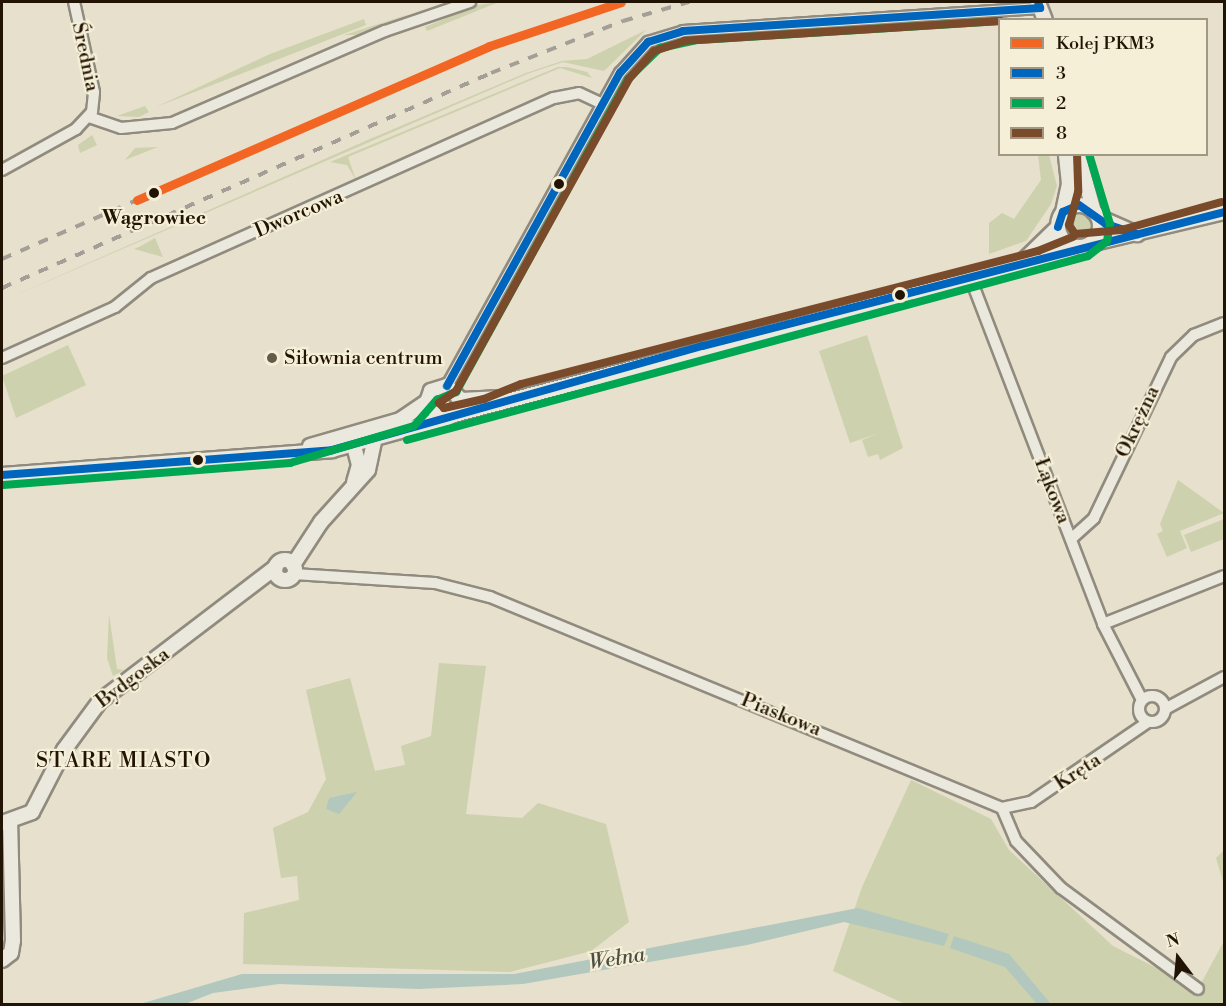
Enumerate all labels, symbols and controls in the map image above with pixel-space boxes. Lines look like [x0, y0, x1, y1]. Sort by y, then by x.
legend [998, 18, 1208, 156]
street label: Średnia [66, 20, 104, 94]
text: Kolej PKM3 [1056, 32, 1154, 55]
text: 3 [1056, 62, 1066, 85]
text: 2 [1056, 92, 1066, 115]
text: 8 [1056, 122, 1067, 145]
unlabelled marker [553, 178, 565, 190]
marker: Wągrowiec [144, 183, 164, 203]
street label: Dworcowa [251, 185, 347, 243]
place label: Wągrowiec [102, 206, 206, 230]
unlabelled marker [894, 289, 906, 301]
place label: Siłownia centrum [284, 346, 443, 370]
marker: Siłownia centrum [265, 351, 279, 365]
street label: Okrężna [1111, 382, 1165, 462]
unlabelled marker [192, 454, 204, 466]
street label: Łąkowa [1029, 455, 1075, 527]
street label: Bydgoska [91, 643, 175, 713]
street label: Piaskowa [737, 688, 825, 742]
district label: STARE MIASTO [36, 748, 212, 774]
street label: Kręta [1050, 748, 1106, 796]
north arrow [1148, 928, 1208, 988]
text: N [1164, 929, 1182, 952]
water label: Wełna [587, 942, 647, 976]

